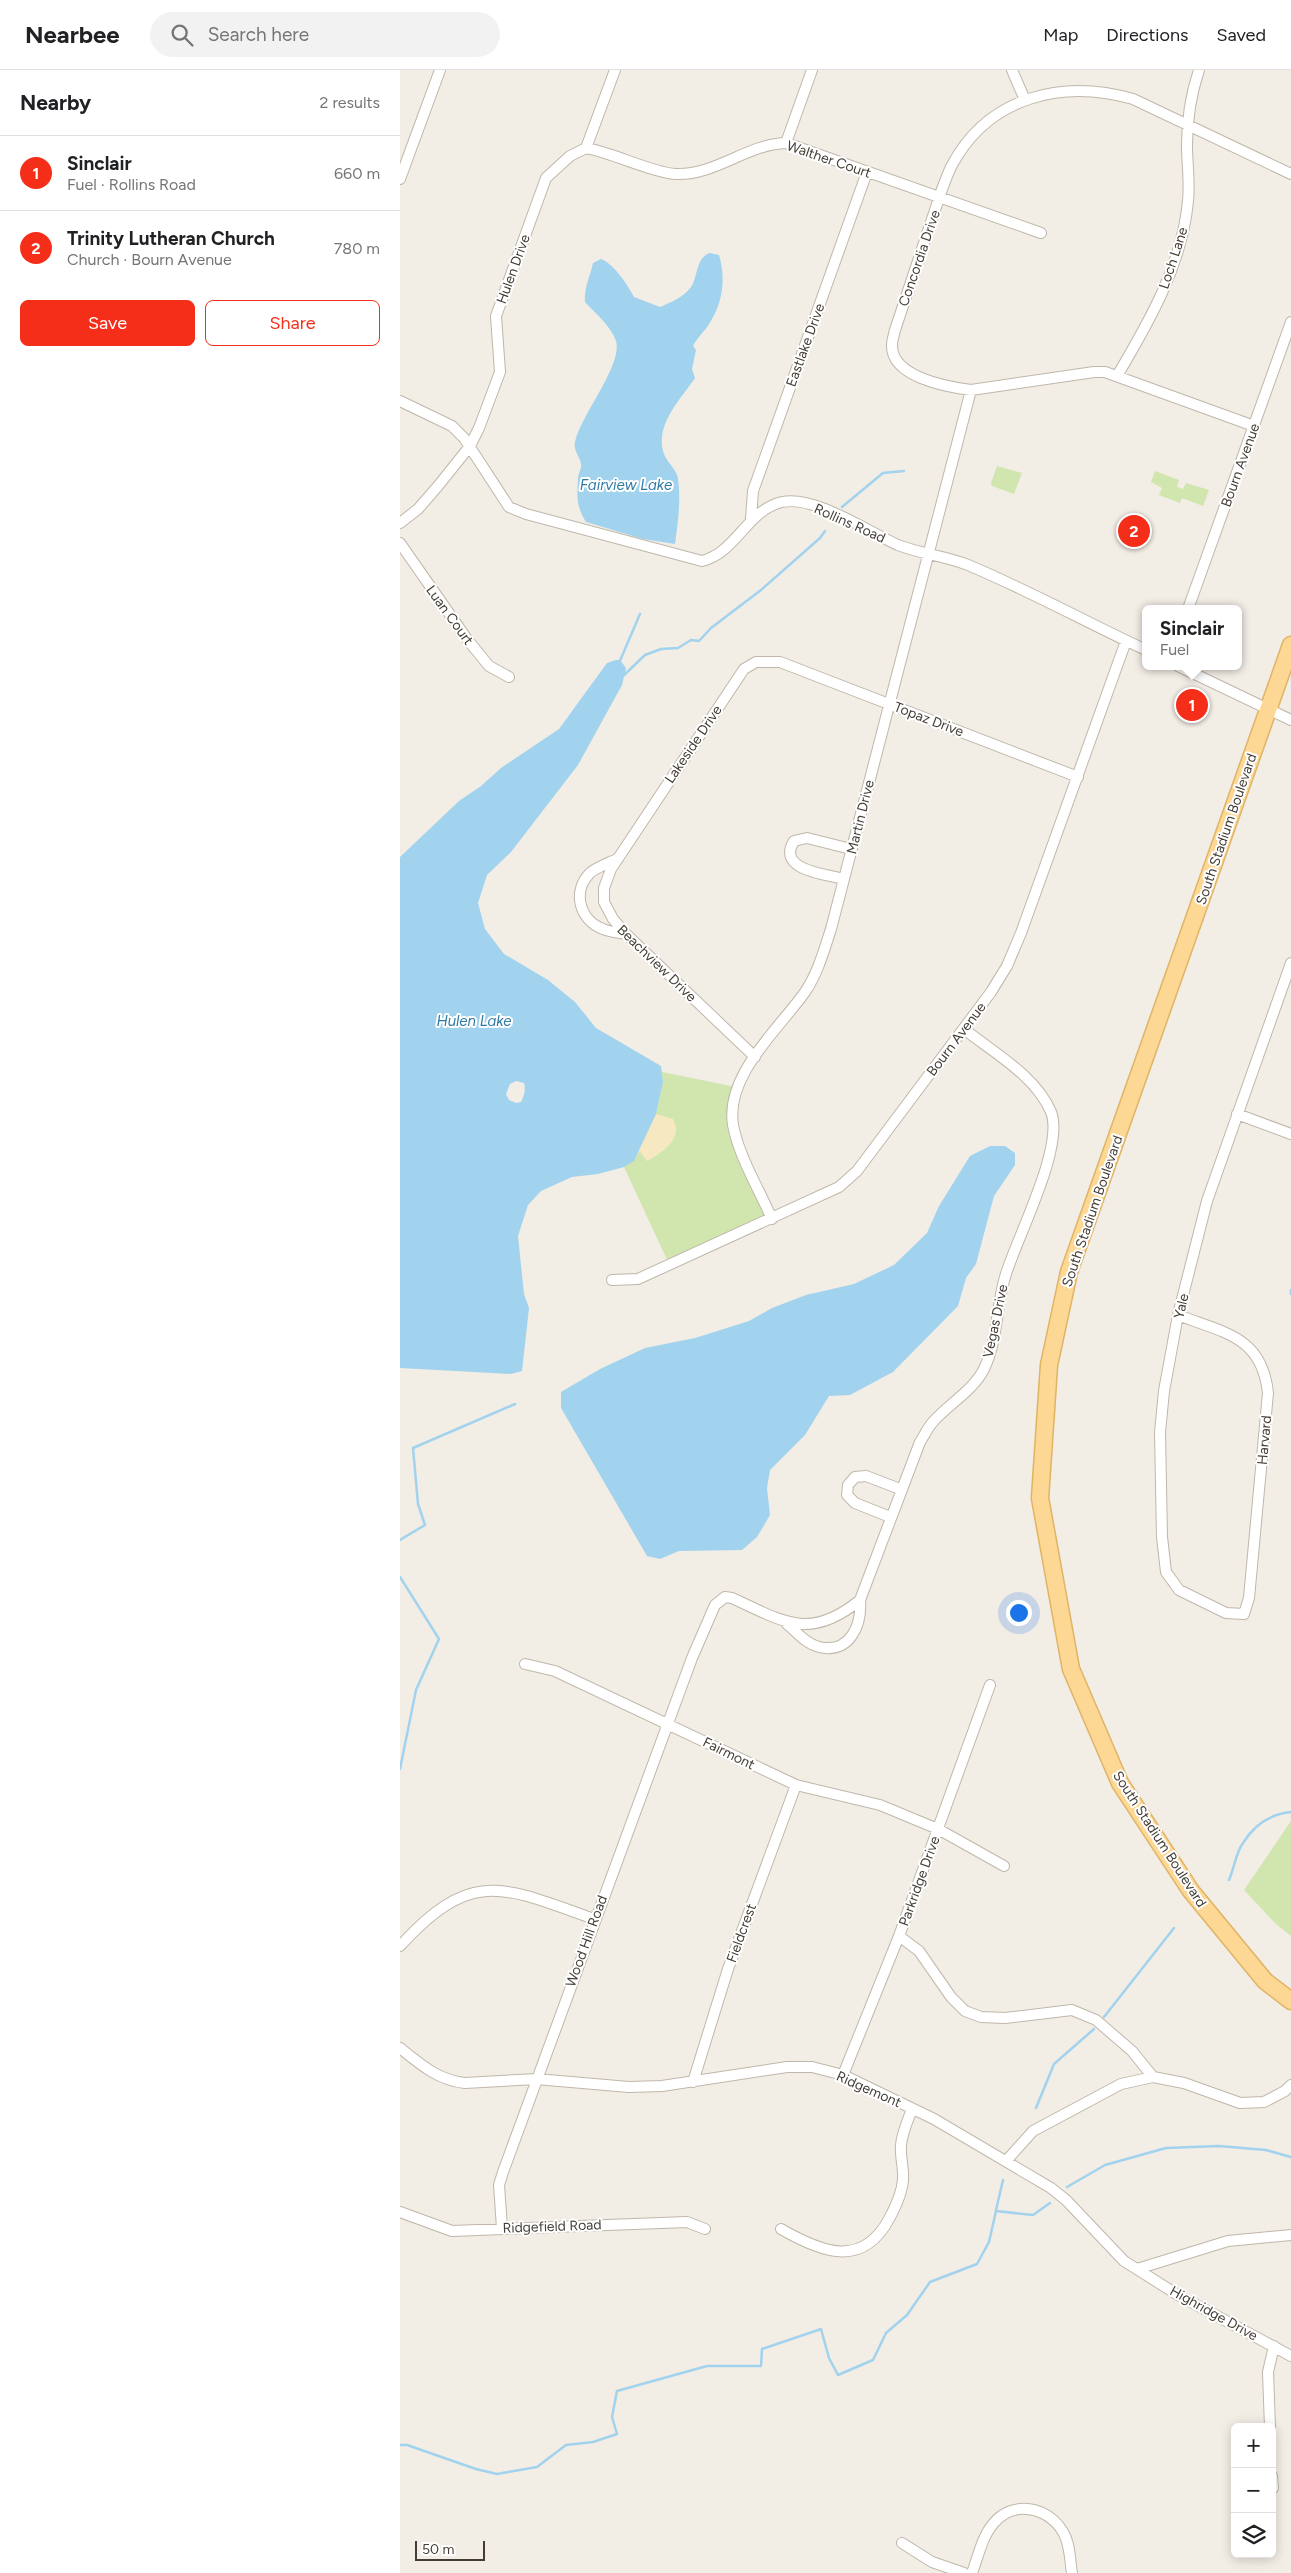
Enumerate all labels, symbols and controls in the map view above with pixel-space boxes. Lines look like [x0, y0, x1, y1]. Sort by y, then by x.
search box [150, 12, 500, 57]
text: Nearbee [25, 20, 120, 49]
icon: search [168, 21, 196, 49]
text: Search here [208, 23, 309, 46]
text: Map [1043, 24, 1078, 46]
text: Directions [1106, 24, 1188, 46]
text: Saved [1216, 24, 1266, 46]
text: Nearby [20, 90, 91, 115]
text: 2 results [320, 93, 380, 112]
street label: Walther Court [784, 137, 873, 182]
text: Sinclair [67, 152, 132, 175]
text: 1 [33, 164, 39, 183]
text: 660 m [334, 164, 380, 183]
text: Fuel · Rollins Road [67, 175, 196, 194]
street label: Concordia Drive [895, 207, 944, 309]
street label: Loch Lane [1155, 225, 1192, 291]
text: Trinity Lutheran Church [67, 227, 275, 250]
street label: Hulen Drive [493, 232, 534, 306]
text: 2 [31, 239, 41, 258]
text: 780 m [334, 239, 380, 258]
text: Church · Bourn Avenue [67, 250, 232, 269]
button: Save [20, 300, 195, 346]
button: Share [205, 300, 380, 346]
street label: Eastlake Drive [783, 301, 829, 389]
street label: Bourn Avenue [1217, 421, 1264, 509]
water label: Fairview Lake [580, 476, 672, 494]
street label: Rollins Road [811, 500, 888, 547]
pin: 2 [1118, 512, 1150, 550]
street label: Luan Court [422, 582, 477, 648]
popup [1142, 605, 1242, 670]
text: Sinclair [1160, 617, 1224, 640]
text: Fuel [1160, 640, 1189, 659]
pin: 1 [1176, 686, 1208, 724]
street label: Topaz Drive [892, 698, 966, 741]
street label: Lakeside Drive [661, 702, 726, 786]
street label: South Stadium Boulevard [1193, 751, 1260, 907]
street label: Martin Drive [843, 778, 878, 856]
street label: Beachview Drive [614, 921, 700, 1006]
street label: Bourn Avenue [923, 999, 990, 1079]
water label: Hulen Lake [436, 1012, 512, 1030]
street label: South Stadium Boulevard [1059, 1133, 1126, 1289]
street label: Vegas Drive [979, 1283, 1012, 1359]
street label: Yale [1170, 1291, 1193, 1320]
street label: Harvard [1254, 1415, 1275, 1465]
your location [1006, 1600, 1032, 1626]
street label: Fairmont [700, 1734, 758, 1773]
street label: South Stadium Boulevard [1109, 1768, 1210, 1911]
street label: Parkridge Drive [895, 1834, 944, 1928]
street label: Wood Hill Road [562, 1893, 611, 1989]
street label: Fieldcrest [723, 1901, 760, 1965]
street label: Ridgemont [834, 2068, 904, 2111]
street label: Ridgefield Road [502, 2216, 602, 2237]
street label: Highridge Drive [1167, 2282, 1261, 2345]
map controls [1231, 2423, 1276, 2558]
button: + [1231, 2423, 1276, 2468]
button: − [1231, 2468, 1276, 2513]
button: layers [1231, 2513, 1276, 2558]
scale bar [415, 2538, 485, 2561]
text: 50 m [422, 2541, 454, 2558]

